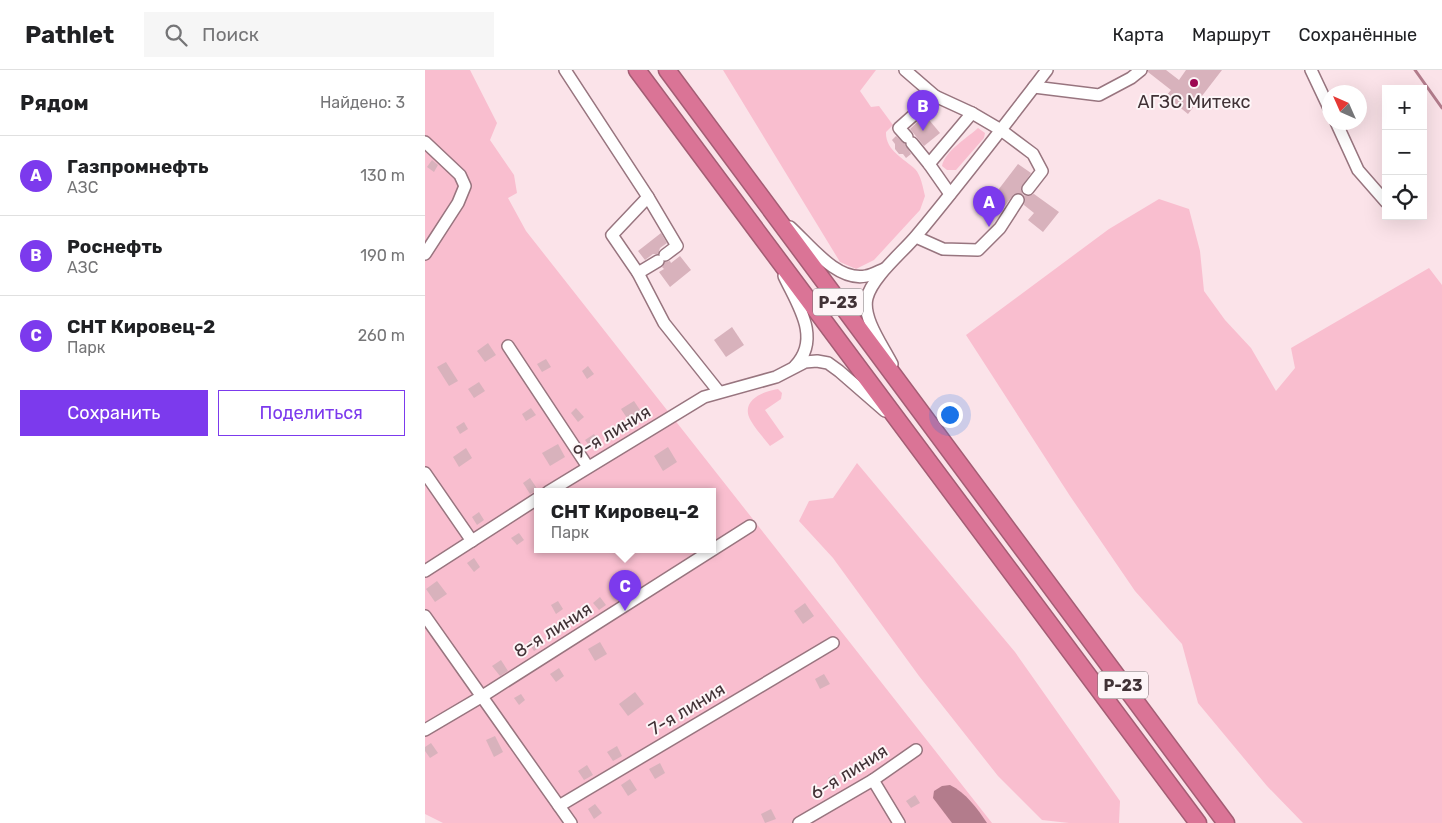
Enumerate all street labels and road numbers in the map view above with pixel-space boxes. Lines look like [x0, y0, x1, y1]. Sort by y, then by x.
road number: Р-23 [813, 288, 863, 316]
street label: 9-я линия [569, 400, 655, 464]
street label: 8-я линия [510, 597, 596, 663]
road number: Р-23 [1098, 672, 1148, 698]
street label: 7-я линия [645, 678, 729, 740]
street label: 6-я линия [806, 740, 892, 804]

